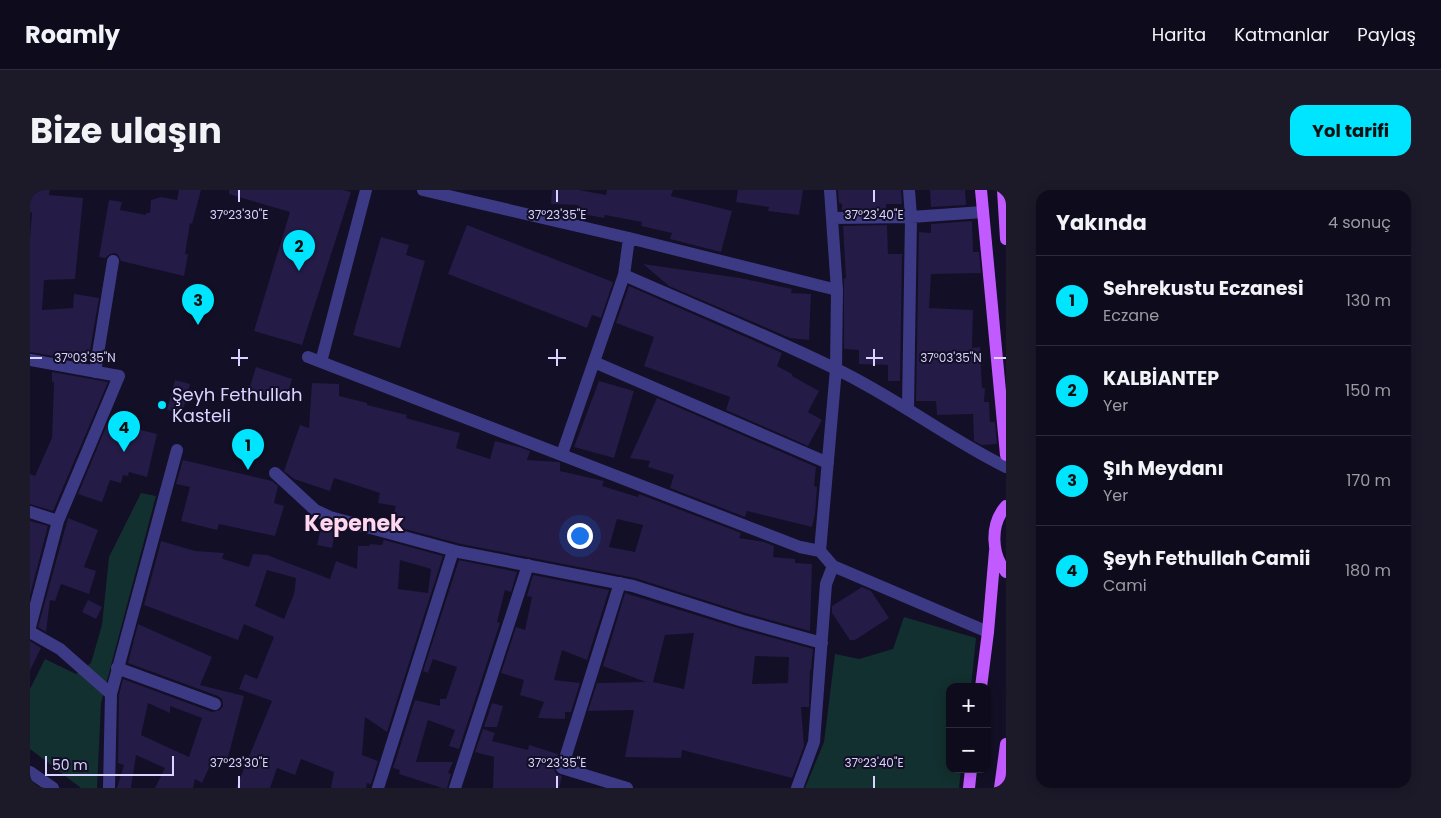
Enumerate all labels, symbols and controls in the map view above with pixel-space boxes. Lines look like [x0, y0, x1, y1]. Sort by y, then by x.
text: Roamly [25, 18, 120, 51]
text: Harita [1152, 22, 1206, 47]
text: Katmanlar [1234, 22, 1329, 47]
text: Paylaş [1357, 22, 1416, 47]
button: Yol tarifi [1290, 105, 1411, 156]
text: Bize ulaşın [30, 106, 222, 155]
text: 37°23'30"E [210, 206, 268, 223]
text: 37°23'35"E [528, 206, 586, 223]
text: 37°23'40"E [844, 206, 904, 223]
text: Yakında [1056, 208, 1147, 237]
text: 4 sonuç [1328, 211, 1391, 234]
pin: 2 [283, 230, 315, 271]
text: Sehrekustu Eczanesi [1103, 275, 1304, 302]
pin: 3 [182, 284, 214, 325]
text: 1 [1069, 289, 1075, 312]
text: 130 m [1346, 289, 1391, 312]
text: Eczane [1103, 304, 1159, 327]
text: 37°03'35"N [54, 349, 116, 366]
text: 37°03'35"N [920, 349, 982, 366]
text: KALBİANTEP [1103, 365, 1219, 392]
text: 2 [1067, 379, 1077, 402]
text: 150 m [1345, 379, 1391, 402]
place label: Şeyh Fethullah Kasteli [172, 382, 303, 428]
text: Yer [1103, 394, 1128, 417]
marker: Şeyh Fethullah Kasteli [156, 399, 168, 411]
pin: 4 [108, 411, 140, 452]
pin: 1 [232, 429, 264, 470]
text: Şıh Meydanı [1103, 455, 1223, 482]
text: 3 [1067, 469, 1077, 492]
text: 170 m [1346, 469, 1391, 492]
text: Yer [1103, 484, 1128, 507]
district label: Kepenek [304, 508, 404, 539]
your location [567, 523, 593, 549]
text: Şeyh Fethullah Camii [1103, 545, 1310, 572]
text: 4 [1067, 559, 1077, 582]
text: 180 m [1345, 559, 1391, 582]
text: Cami [1103, 574, 1147, 597]
map controls [946, 683, 991, 773]
button: + [946, 683, 991, 728]
button: − [946, 728, 991, 773]
scale bar [45, 753, 174, 776]
text: 37°23'30"E [210, 754, 268, 771]
text: 37°23'35"E [528, 754, 586, 771]
text: 37°23'40"E [844, 754, 904, 771]
text: 50 m [52, 755, 88, 775]

